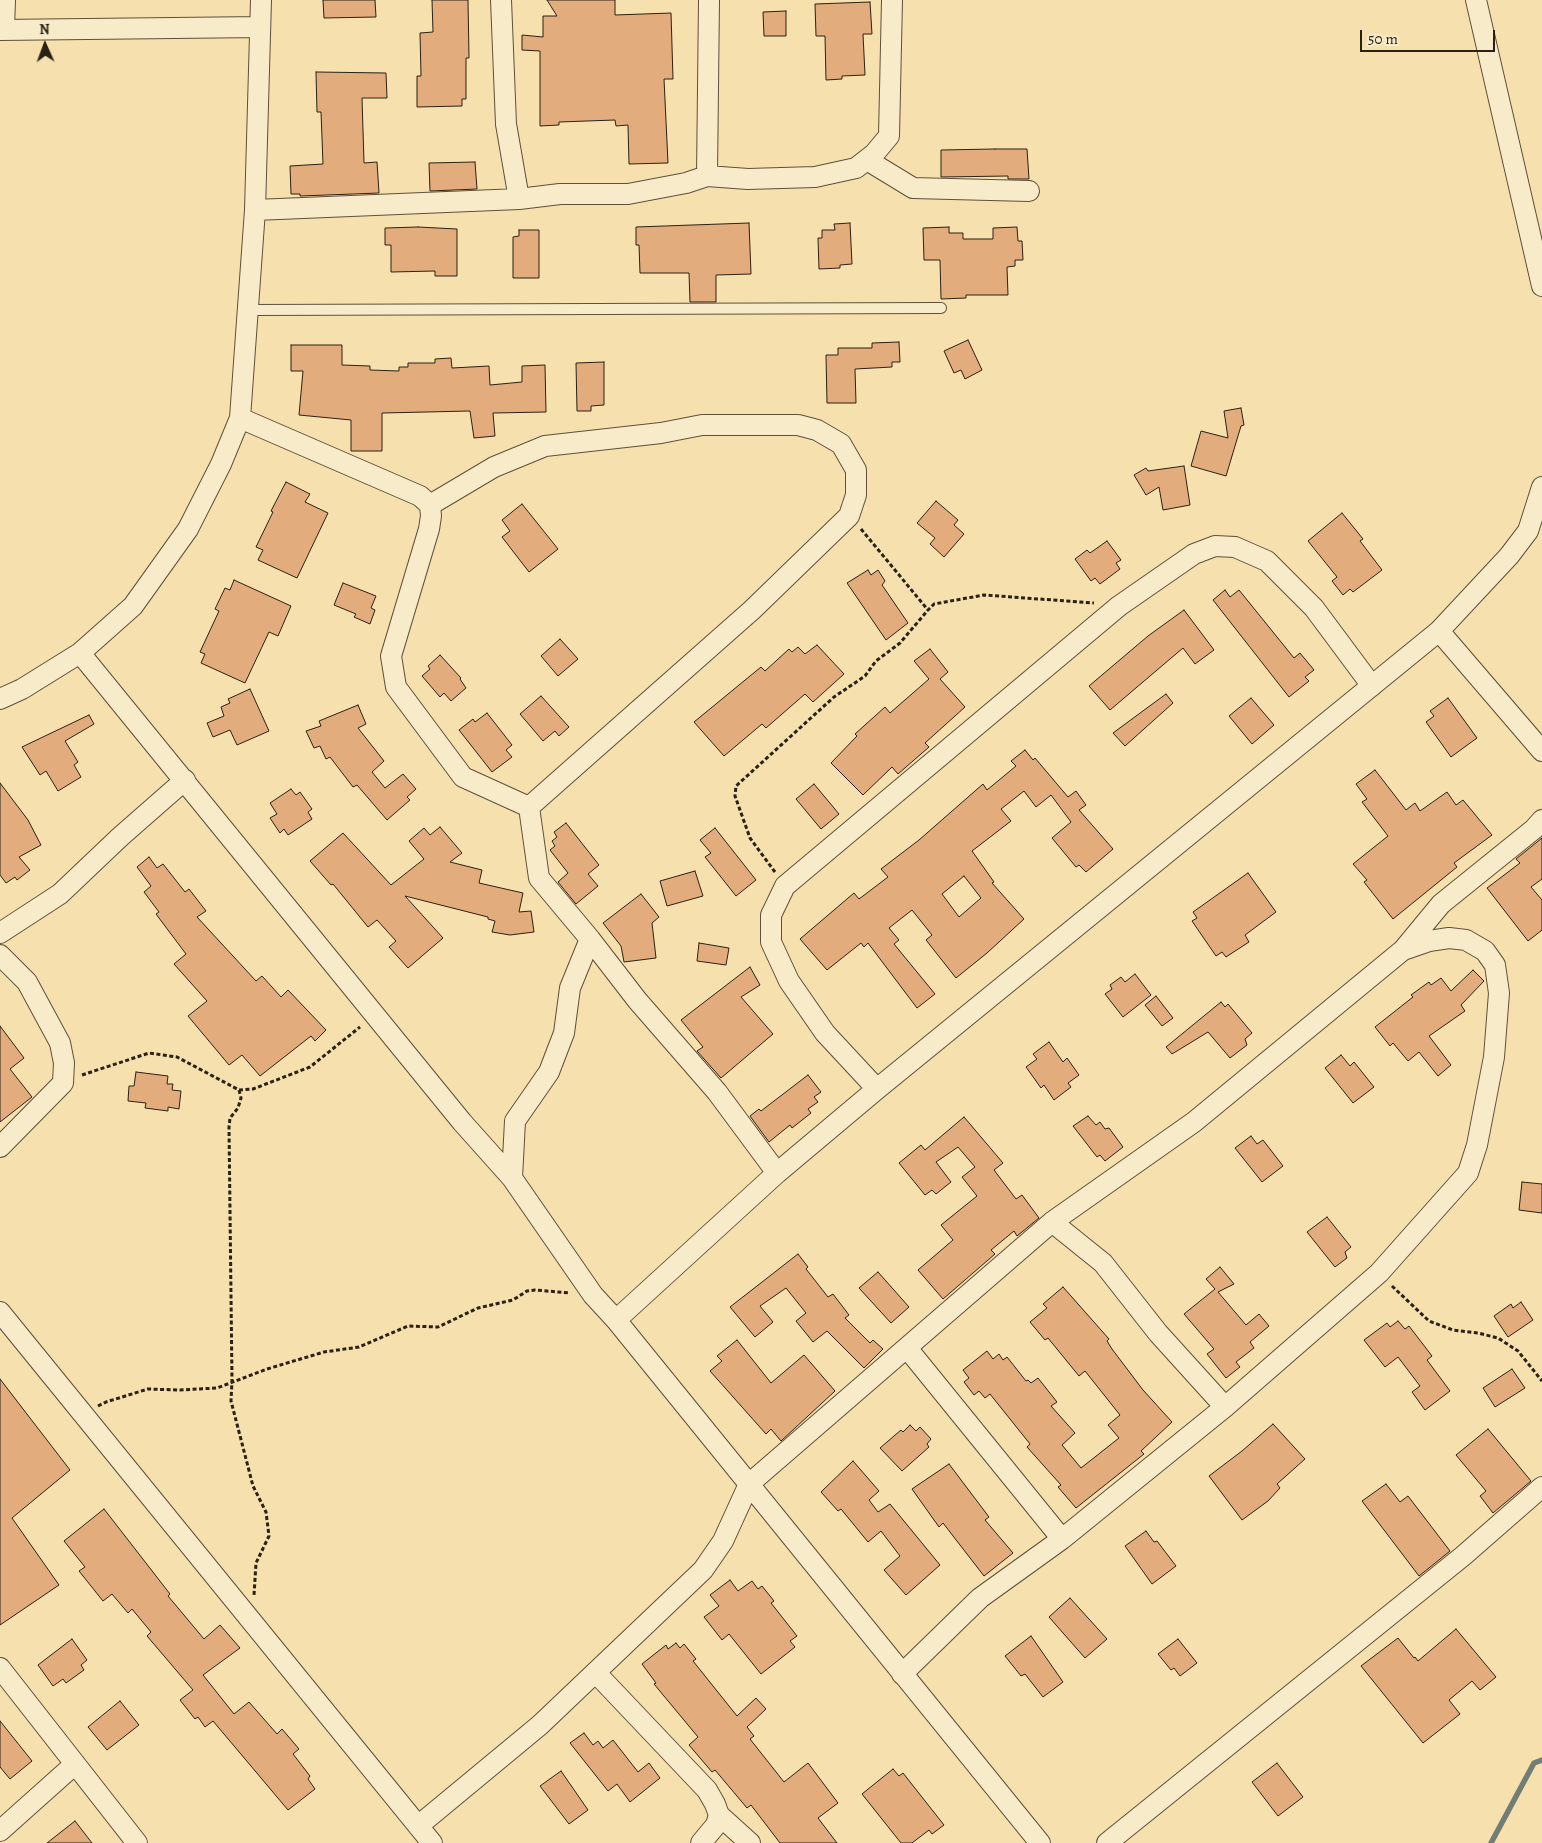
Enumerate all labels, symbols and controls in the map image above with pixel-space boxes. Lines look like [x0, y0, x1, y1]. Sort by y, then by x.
north arrow [20, 20, 70, 70]
text: N [39, 20, 50, 39]
scale bar [1362, 20, 1497, 52]
text: 50 m [1368, 29, 1398, 49]

